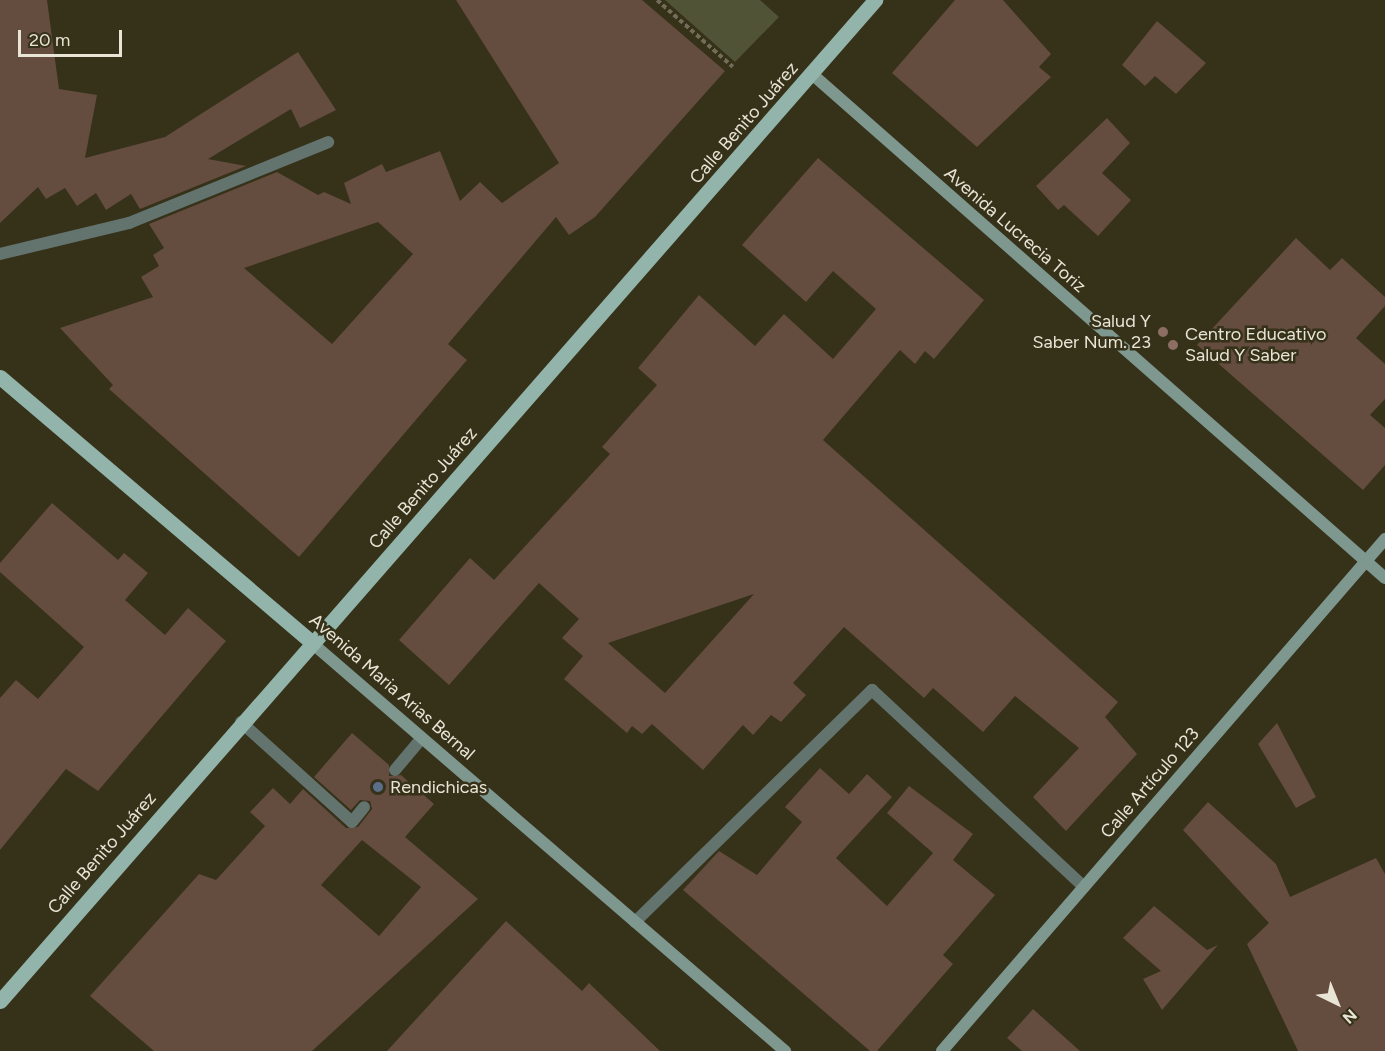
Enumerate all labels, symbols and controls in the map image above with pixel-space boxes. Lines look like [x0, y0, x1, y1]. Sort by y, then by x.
scale bar [21, 18, 124, 56]
text: 20 m [29, 29, 70, 51]
street label: Calle Benito Juárez [685, 58, 803, 188]
street label: Avenida Lucrecia Toriz [940, 163, 1090, 297]
place label: Salud Y Saber Num. 23 [1033, 311, 1151, 354]
place label: Centro Educativo Salud Y Saber [1185, 324, 1326, 366]
marker: Salud Y Saber Num. 23 [1156, 325, 1170, 339]
marker: Centro Educativo Salud Y Saber [1166, 338, 1180, 352]
street label: Calle Benito Juárez [364, 423, 482, 553]
street label: Avenida Maria Arias Bernal [305, 609, 479, 765]
street label: Calle Artículo 123 [1096, 723, 1204, 843]
place label: Rendichicas [390, 776, 487, 798]
marker: Rendichicas [371, 780, 385, 794]
street label: Calle Benito Juárez [43, 788, 161, 918]
north arrow [1307, 973, 1367, 1033]
text: N [1339, 1005, 1361, 1028]

